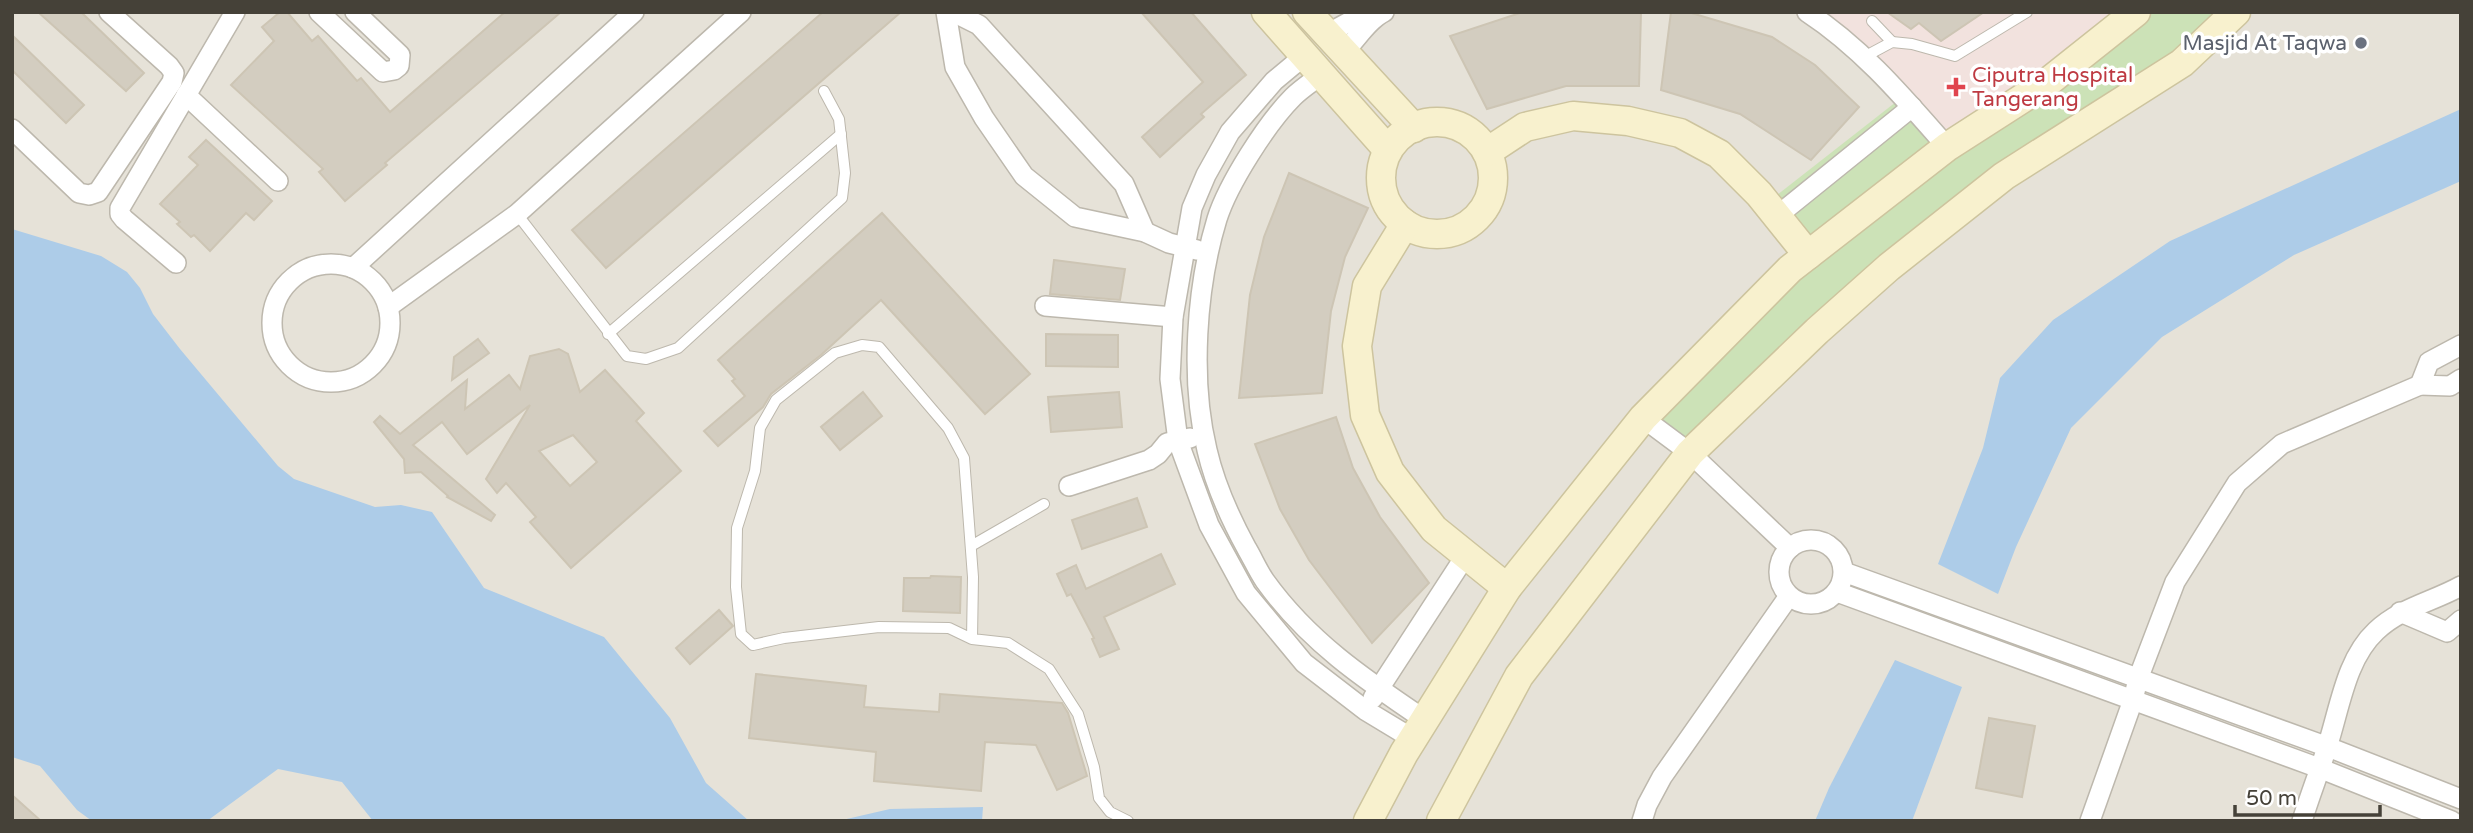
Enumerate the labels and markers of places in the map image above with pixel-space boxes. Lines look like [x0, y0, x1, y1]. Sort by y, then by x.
place label: Masjid At Taqwa [2182, 31, 2347, 56]
marker: Masjid At Taqwa [2353, 35, 2369, 51]
place label: Ciputra Hospital Tangerang [1972, 63, 2133, 112]
marker: Ciputra Hospital Tangerang [1946, 77, 1966, 97]

